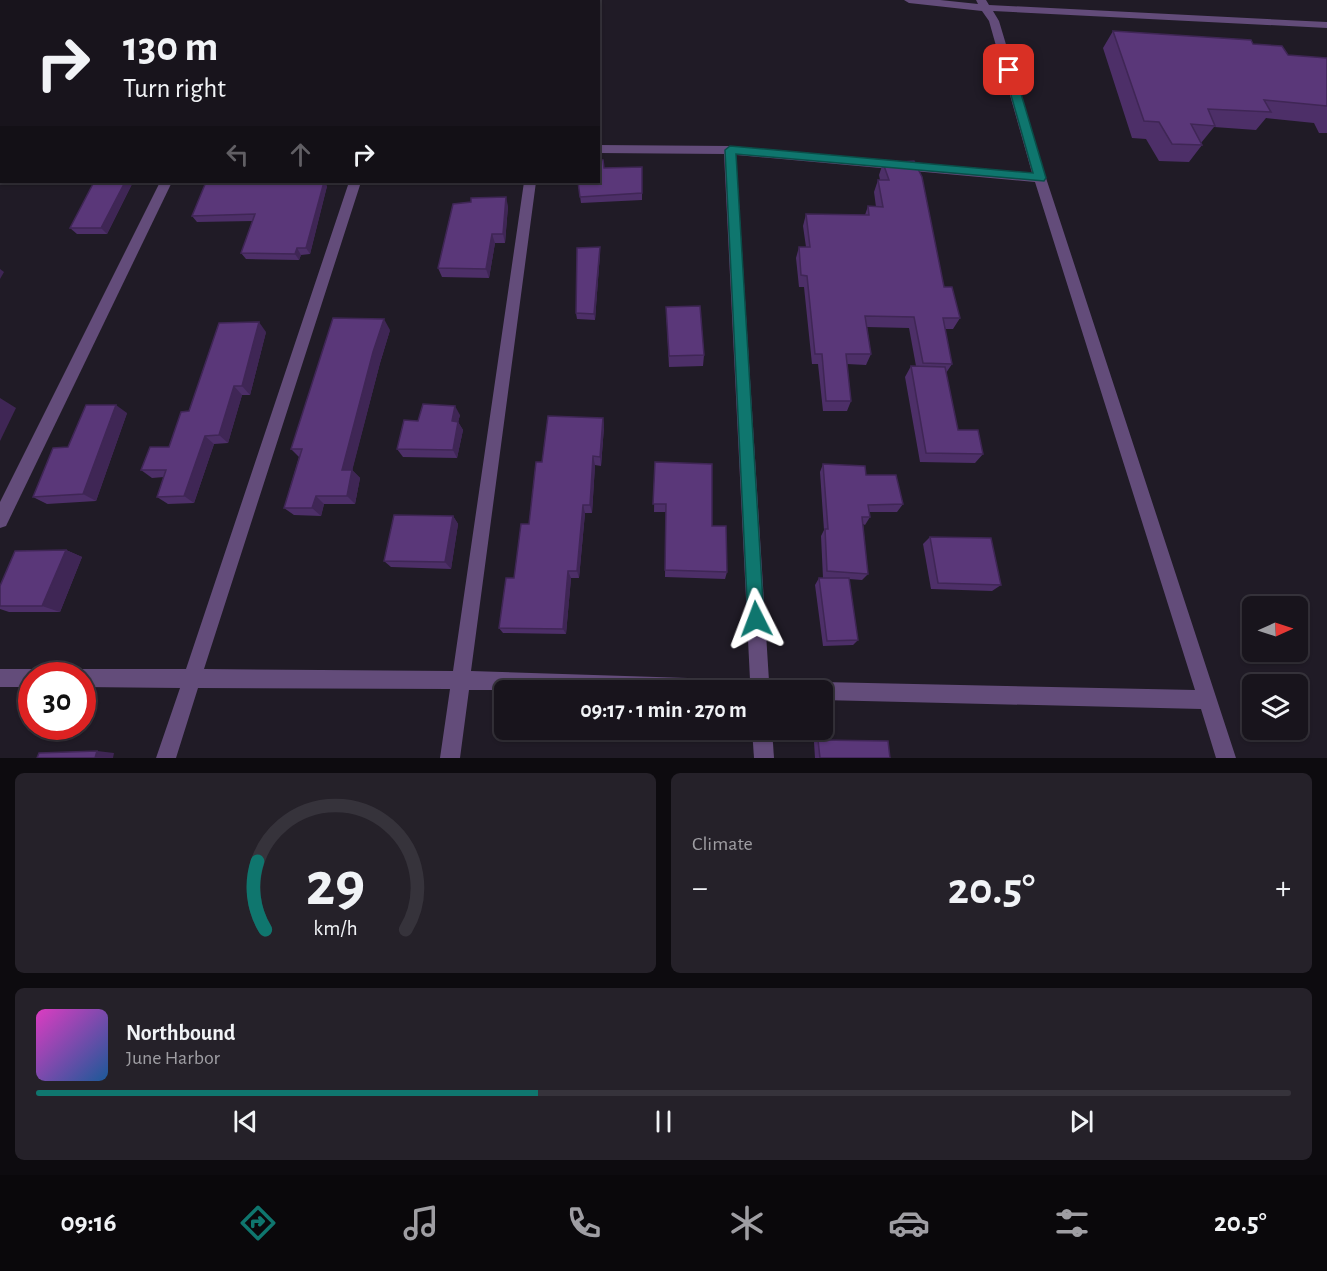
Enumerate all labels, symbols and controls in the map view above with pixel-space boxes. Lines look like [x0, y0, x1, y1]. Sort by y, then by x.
icon: right [24, 24, 102, 102]
text: 130 m [123, 26, 218, 68]
pin [983, 44, 1034, 95]
icon: arrive [992, 53, 1025, 86]
text: Turn right [123, 75, 226, 102]
icon: left [221, 138, 254, 171]
icon: ahead [284, 138, 317, 171]
icon: right [347, 138, 380, 171]
position arrow [724, 587, 788, 651]
north arrow [1242, 596, 1308, 662]
map controls [1242, 596, 1308, 740]
speed limit sign: 30 [18, 662, 96, 740]
button: layers [1242, 674, 1308, 740]
text: 09:17 · 1 min · 270 m [580, 699, 747, 721]
text: Climate [692, 834, 753, 854]
text: 29 [306, 854, 365, 916]
text: 20.5° [948, 867, 1035, 912]
text: − [692, 872, 708, 905]
text: + [1275, 872, 1291, 905]
text: km/h [313, 918, 358, 939]
text: Northbound [126, 1022, 235, 1044]
text: June Harbor [126, 1048, 220, 1068]
icon: previous [229, 1105, 262, 1138]
icon: pause [647, 1105, 680, 1138]
icon: next [1065, 1105, 1098, 1138]
icon: directions [237, 1202, 279, 1244]
icon: music [400, 1202, 442, 1244]
icon: phone [563, 1202, 605, 1244]
icon: climate [726, 1202, 768, 1244]
icon: car [888, 1202, 930, 1244]
icon: filters [1051, 1202, 1093, 1244]
text: 09:16 [60, 1209, 116, 1236]
text: 20.5° [1214, 1209, 1267, 1236]

